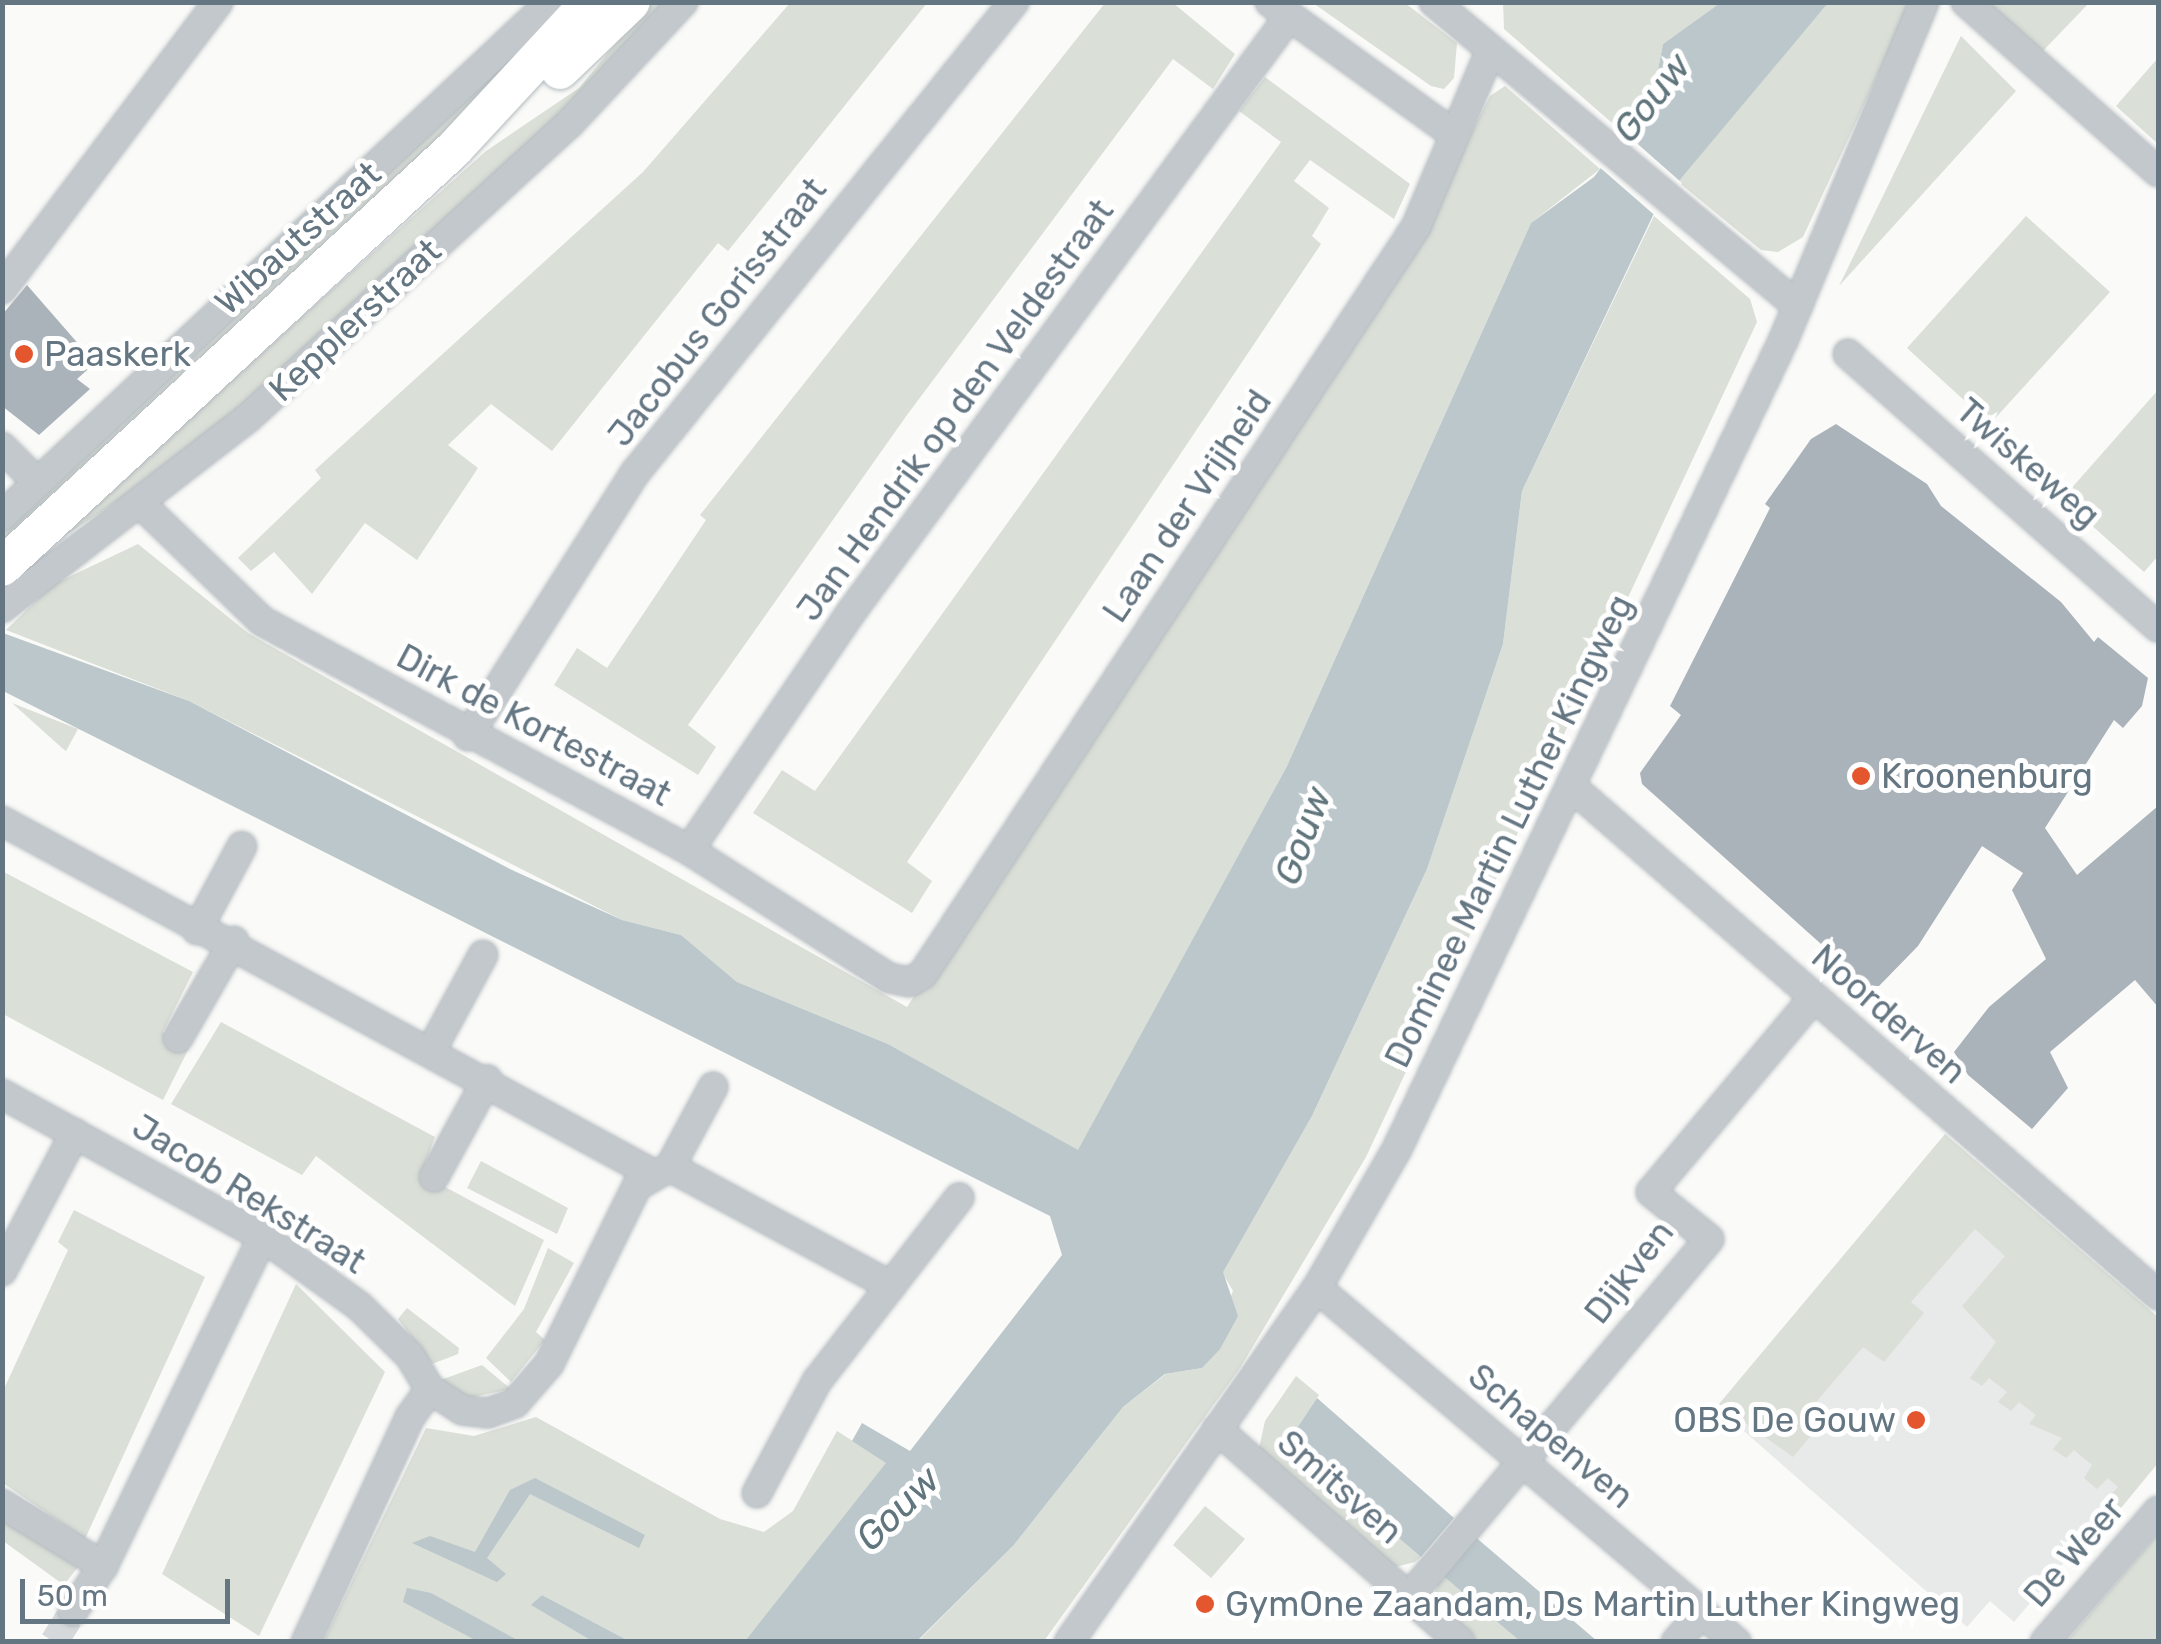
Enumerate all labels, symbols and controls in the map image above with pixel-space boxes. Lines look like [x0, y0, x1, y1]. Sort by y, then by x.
water label: Gouw [1603, 44, 1701, 152]
street label: Wibautstraat [207, 153, 389, 323]
street label: Jacobus Gorisstraat [599, 169, 835, 455]
street label: Jan Hendrik op den Veldestraat [787, 190, 1123, 630]
street label: Kepplerstraat [260, 230, 450, 410]
place label: Paaskerk [44, 333, 191, 375]
marker: Paaskerk [13, 343, 35, 365]
street label: Laan der Vrijheid [1093, 381, 1281, 631]
street label: Twiskeweg [1948, 389, 2108, 537]
street label: Dominee Martin Luther Kingweg [1376, 587, 1642, 1075]
street label: Dirk de Kortestraat [390, 635, 678, 815]
place label: Kroonenburg [1881, 755, 2093, 797]
marker: Kroonenburg [1850, 765, 1872, 787]
water label: Gouw [1264, 781, 1342, 891]
street label: Noorderven [1803, 936, 1975, 1092]
street label: Jacob Rekstraat [125, 1105, 373, 1283]
street label: Dijkven [1576, 1212, 1682, 1332]
street label: Schapenven [1460, 1355, 1642, 1517]
place label: OBS De Gouw [1673, 1399, 1896, 1441]
marker: OBS De Gouw [1905, 1409, 1927, 1431]
street label: Smitsven [1269, 1421, 1411, 1553]
water label: Gouw [846, 1457, 950, 1561]
street label: De Weer [2015, 1488, 2133, 1616]
scale bar [25, 1559, 235, 1621]
text: 50 m [37, 1578, 108, 1614]
place label: GymOne Zaandam, Ds Martin Luther Kingweg [1225, 1583, 1961, 1625]
marker: GymOne Zaandam, Ds Martin Luther Kingweg [1194, 1593, 1216, 1615]

